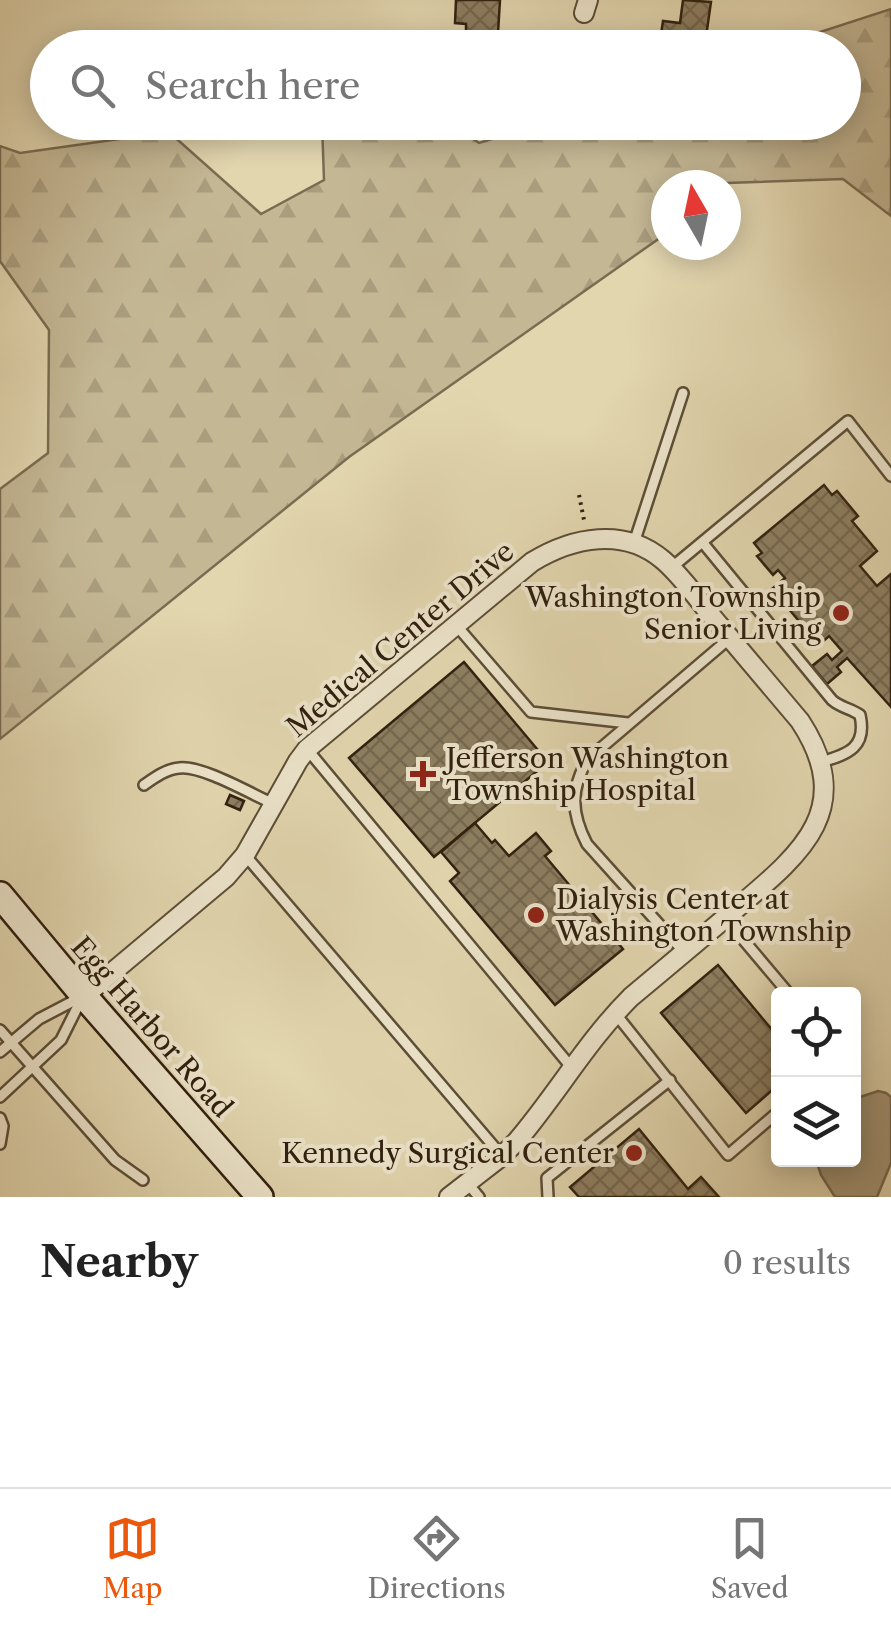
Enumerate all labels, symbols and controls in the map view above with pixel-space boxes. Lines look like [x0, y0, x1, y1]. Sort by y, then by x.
search box [30, 30, 861, 140]
icon: search [65, 58, 120, 113]
text: Search here [145, 62, 360, 109]
north arrow [651, 170, 741, 260]
street label: Medical Center Drive [280, 534, 520, 744]
place label: Washington Township Senior Living [524, 580, 821, 646]
marker: Washington Township Senior Living [830, 602, 852, 624]
place label: Jefferson Washington Township Hospital [442, 741, 729, 807]
marker: Jefferson Washington Township Hospital [410, 761, 436, 787]
place label: Dialysis Center at Washington Township [555, 882, 852, 948]
marker: Dialysis Center at Washington Township [525, 904, 547, 926]
street label: Egg Harbor Road [64, 930, 240, 1124]
map controls [771, 987, 861, 1167]
button: locate [771, 987, 861, 1077]
button: layers [771, 1077, 861, 1167]
place label: Kennedy Surgical Center [281, 1136, 614, 1170]
marker: Kennedy Surgical Center [623, 1142, 645, 1164]
text: Nearby [40, 1236, 198, 1288]
text: 0 results [723, 1243, 851, 1282]
tab: Map [102, 1511, 163, 1605]
tab: Directions [367, 1511, 506, 1605]
tab: Saved [711, 1511, 789, 1605]

